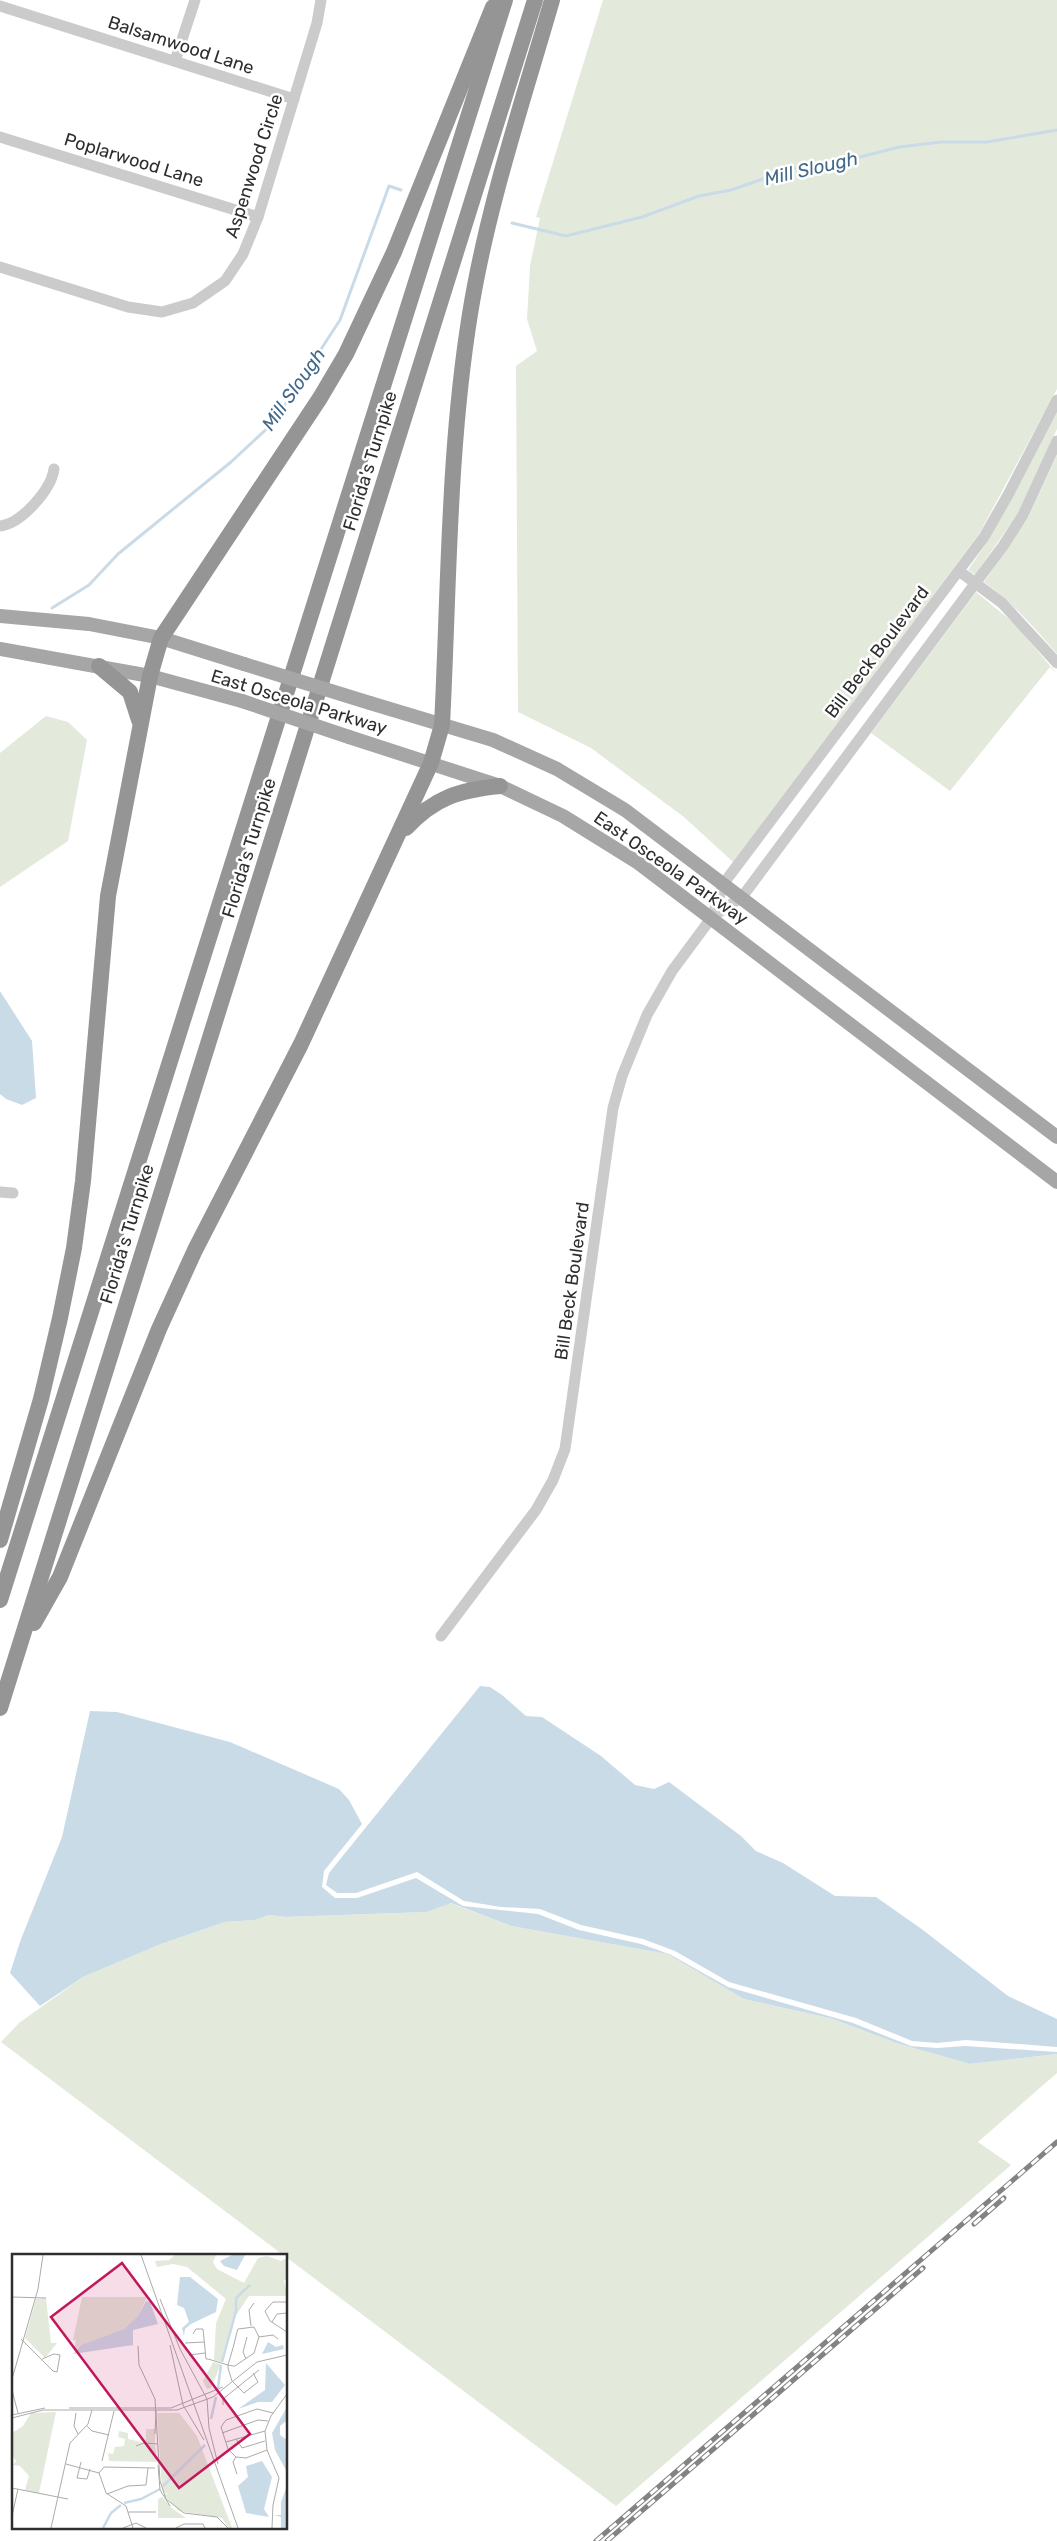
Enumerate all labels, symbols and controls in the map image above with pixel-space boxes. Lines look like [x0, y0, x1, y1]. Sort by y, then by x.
street label: Balsamwood Lane [105, 11, 257, 79]
street label: Aspenwood Circle [220, 91, 288, 241]
street label: Poplarwood Lane [62, 128, 206, 192]
water label: Mill Slough [762, 147, 860, 190]
water label: Mill Slough [257, 344, 330, 435]
street label: Florida's Turnpike [338, 389, 402, 533]
street label: Bill Beck Boulevard [820, 582, 934, 722]
street label: East Osceola Parkway [208, 665, 390, 739]
street label: Florida's Turnpike [217, 776, 281, 920]
street label: East Osceola Parkway [590, 806, 752, 930]
street label: Florida's Turnpike [95, 1162, 159, 1306]
street label: Bill Beck Boulevard [550, 1201, 594, 1361]
inset map [12, 2254, 288, 2528]

